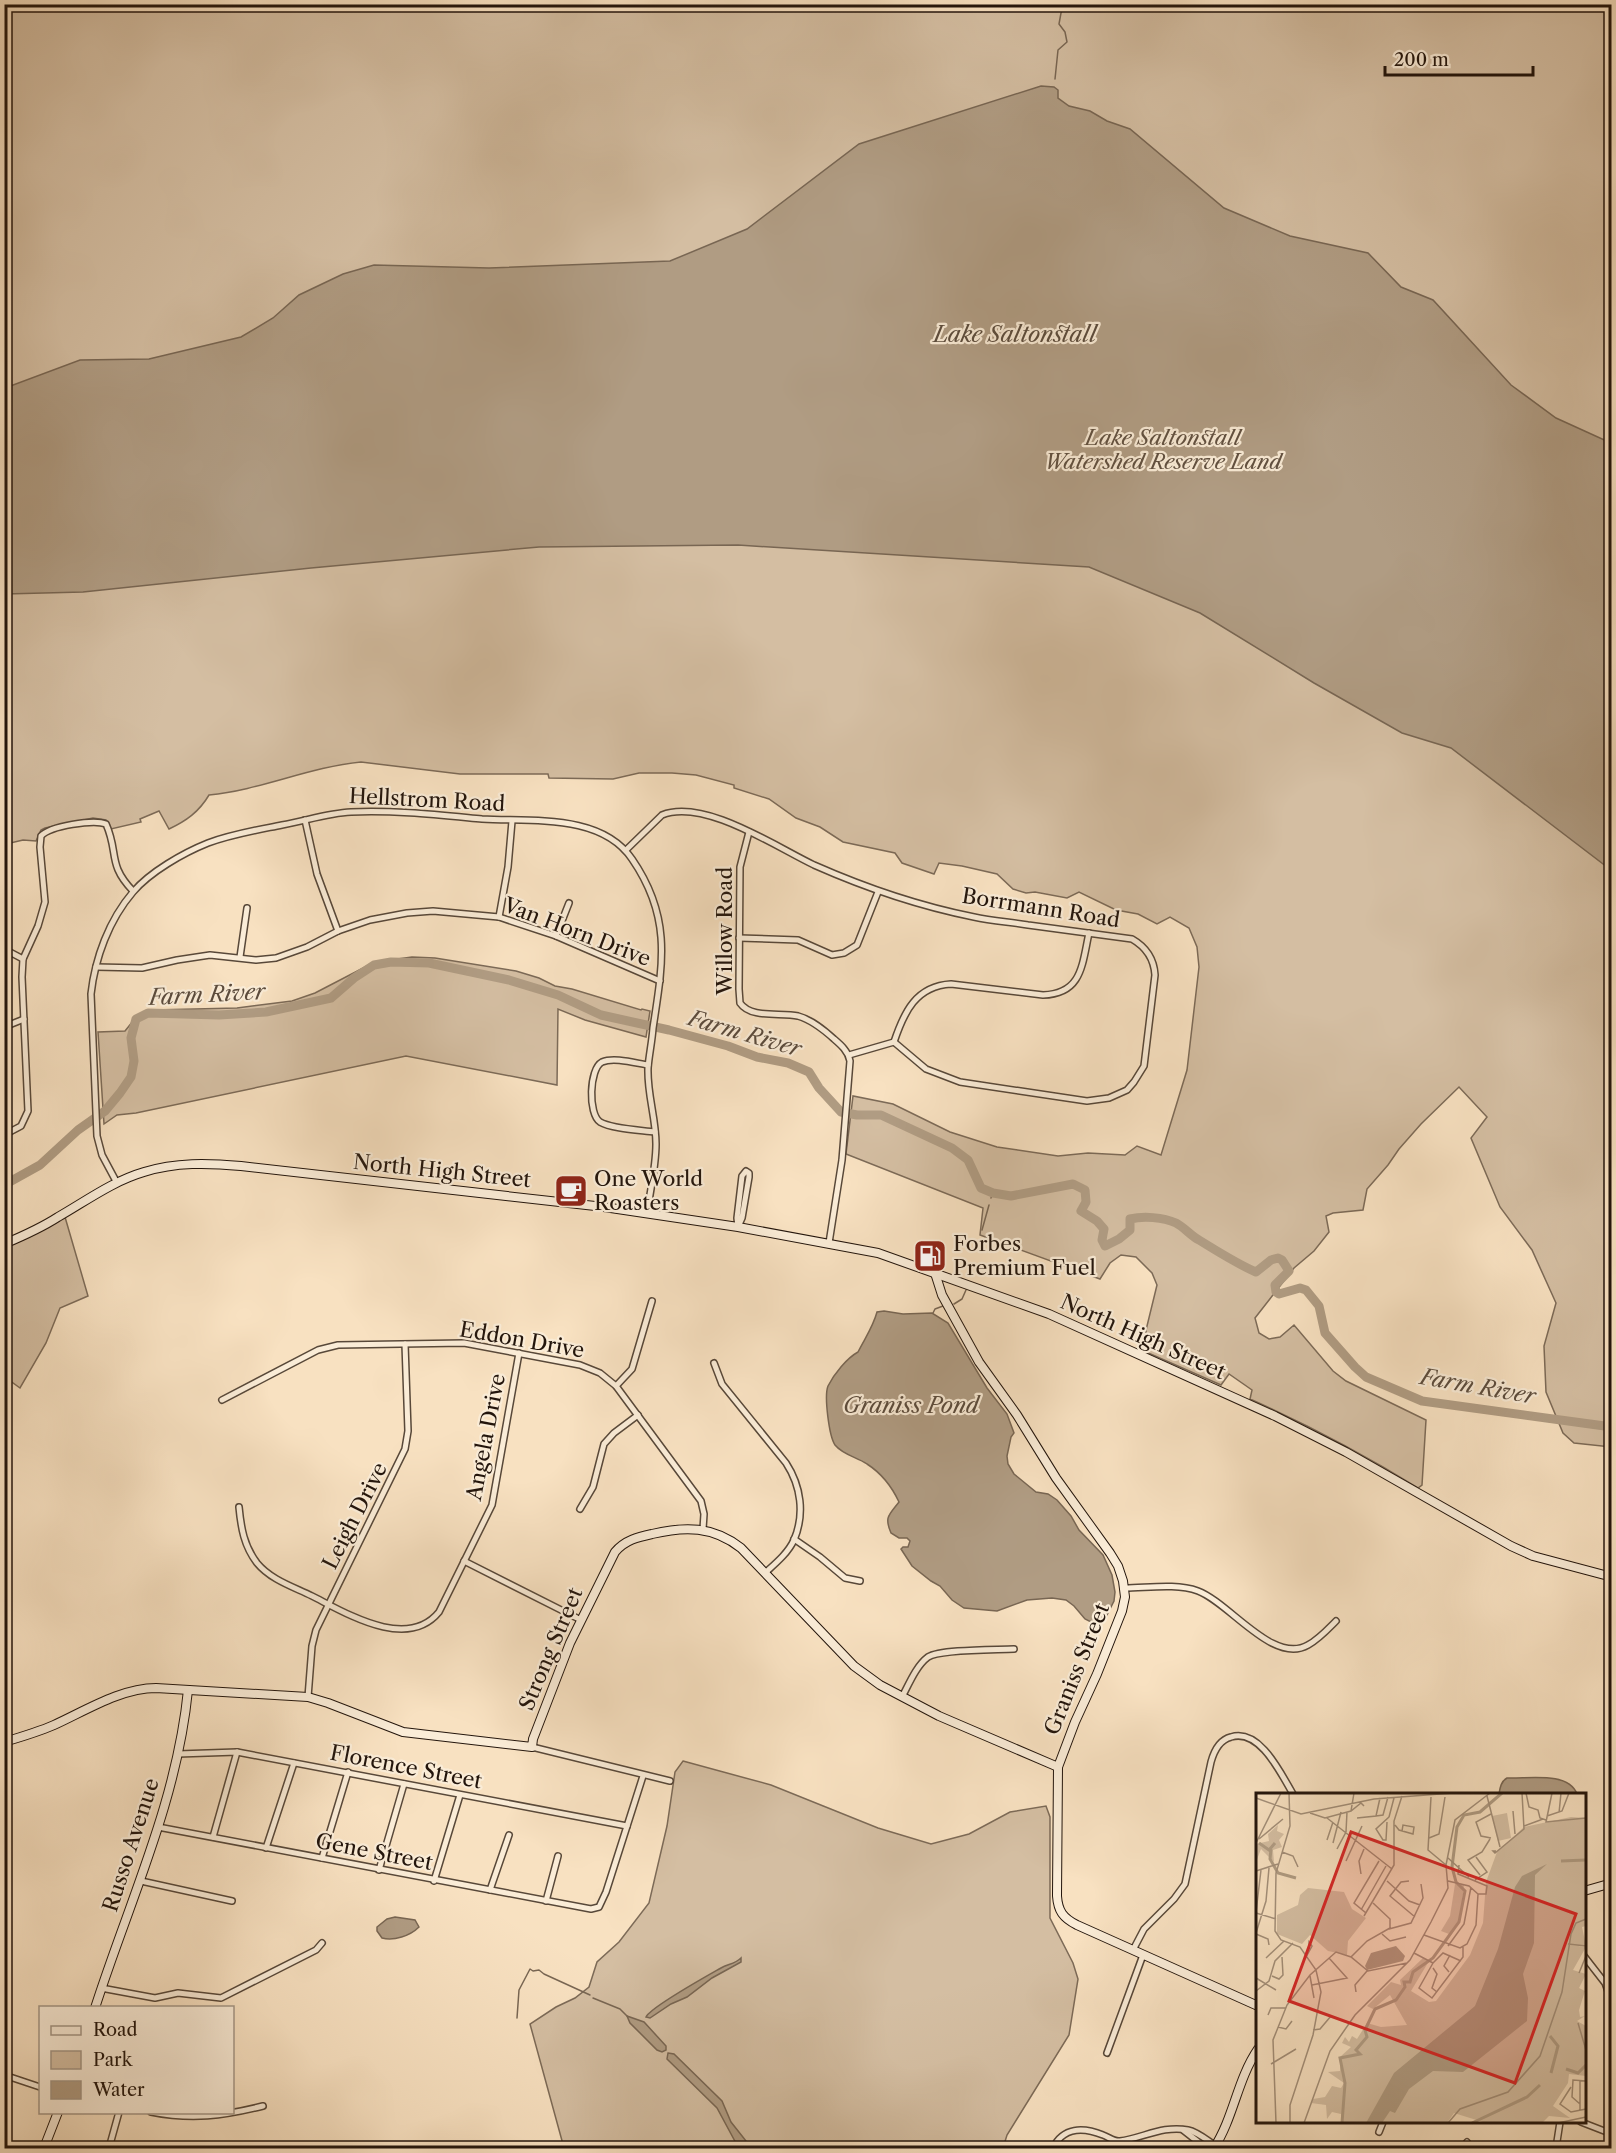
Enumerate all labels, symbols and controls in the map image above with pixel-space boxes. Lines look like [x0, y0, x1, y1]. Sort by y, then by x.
scale bar [1385, 39, 1534, 77]
text: 200 m [1394, 49, 1449, 71]
water label: Lake Saltonstall [931, 321, 1100, 348]
park label: Lake Saltonstall Watershed Reserve Land [1044, 425, 1284, 474]
street label: Hellstrom Road [348, 783, 506, 816]
street label: Willow Road [712, 867, 737, 996]
street label: Borrmann Road [960, 883, 1122, 932]
street label: Van Horn Drive [499, 892, 654, 971]
water label: Farm River [146, 978, 268, 1011]
water label: Farm River [683, 1004, 806, 1063]
street label: North High Street [352, 1149, 533, 1192]
place label: One World Roasters [594, 1166, 703, 1215]
cafe icon: One World Roasters [553, 1173, 589, 1209]
place label: Forbes Premium Fuel [953, 1231, 1096, 1280]
fuel station icon: Forbes Premium Fuel [912, 1238, 948, 1274]
street label: North High Street [1057, 1289, 1230, 1384]
street label: Eddon Drive [458, 1316, 586, 1363]
water label: Farm River [1416, 1363, 1539, 1410]
street label: Angela Drive [461, 1371, 510, 1503]
water label: Graniss Pond [843, 1392, 981, 1419]
street label: Leigh Drive [317, 1458, 392, 1573]
street label: Strong Street [513, 1583, 588, 1714]
street label: Graniss Street [1039, 1599, 1115, 1738]
street label: Florence Street [328, 1740, 485, 1794]
street label: Russo Avenue [97, 1775, 164, 1915]
inset map [1256, 1793, 1586, 2123]
street label: Gene Street [313, 1828, 435, 1875]
legend [39, 2006, 234, 2114]
text: Road [93, 2019, 138, 2041]
text: Park [93, 2049, 134, 2071]
text: Water [92, 2079, 145, 2101]

